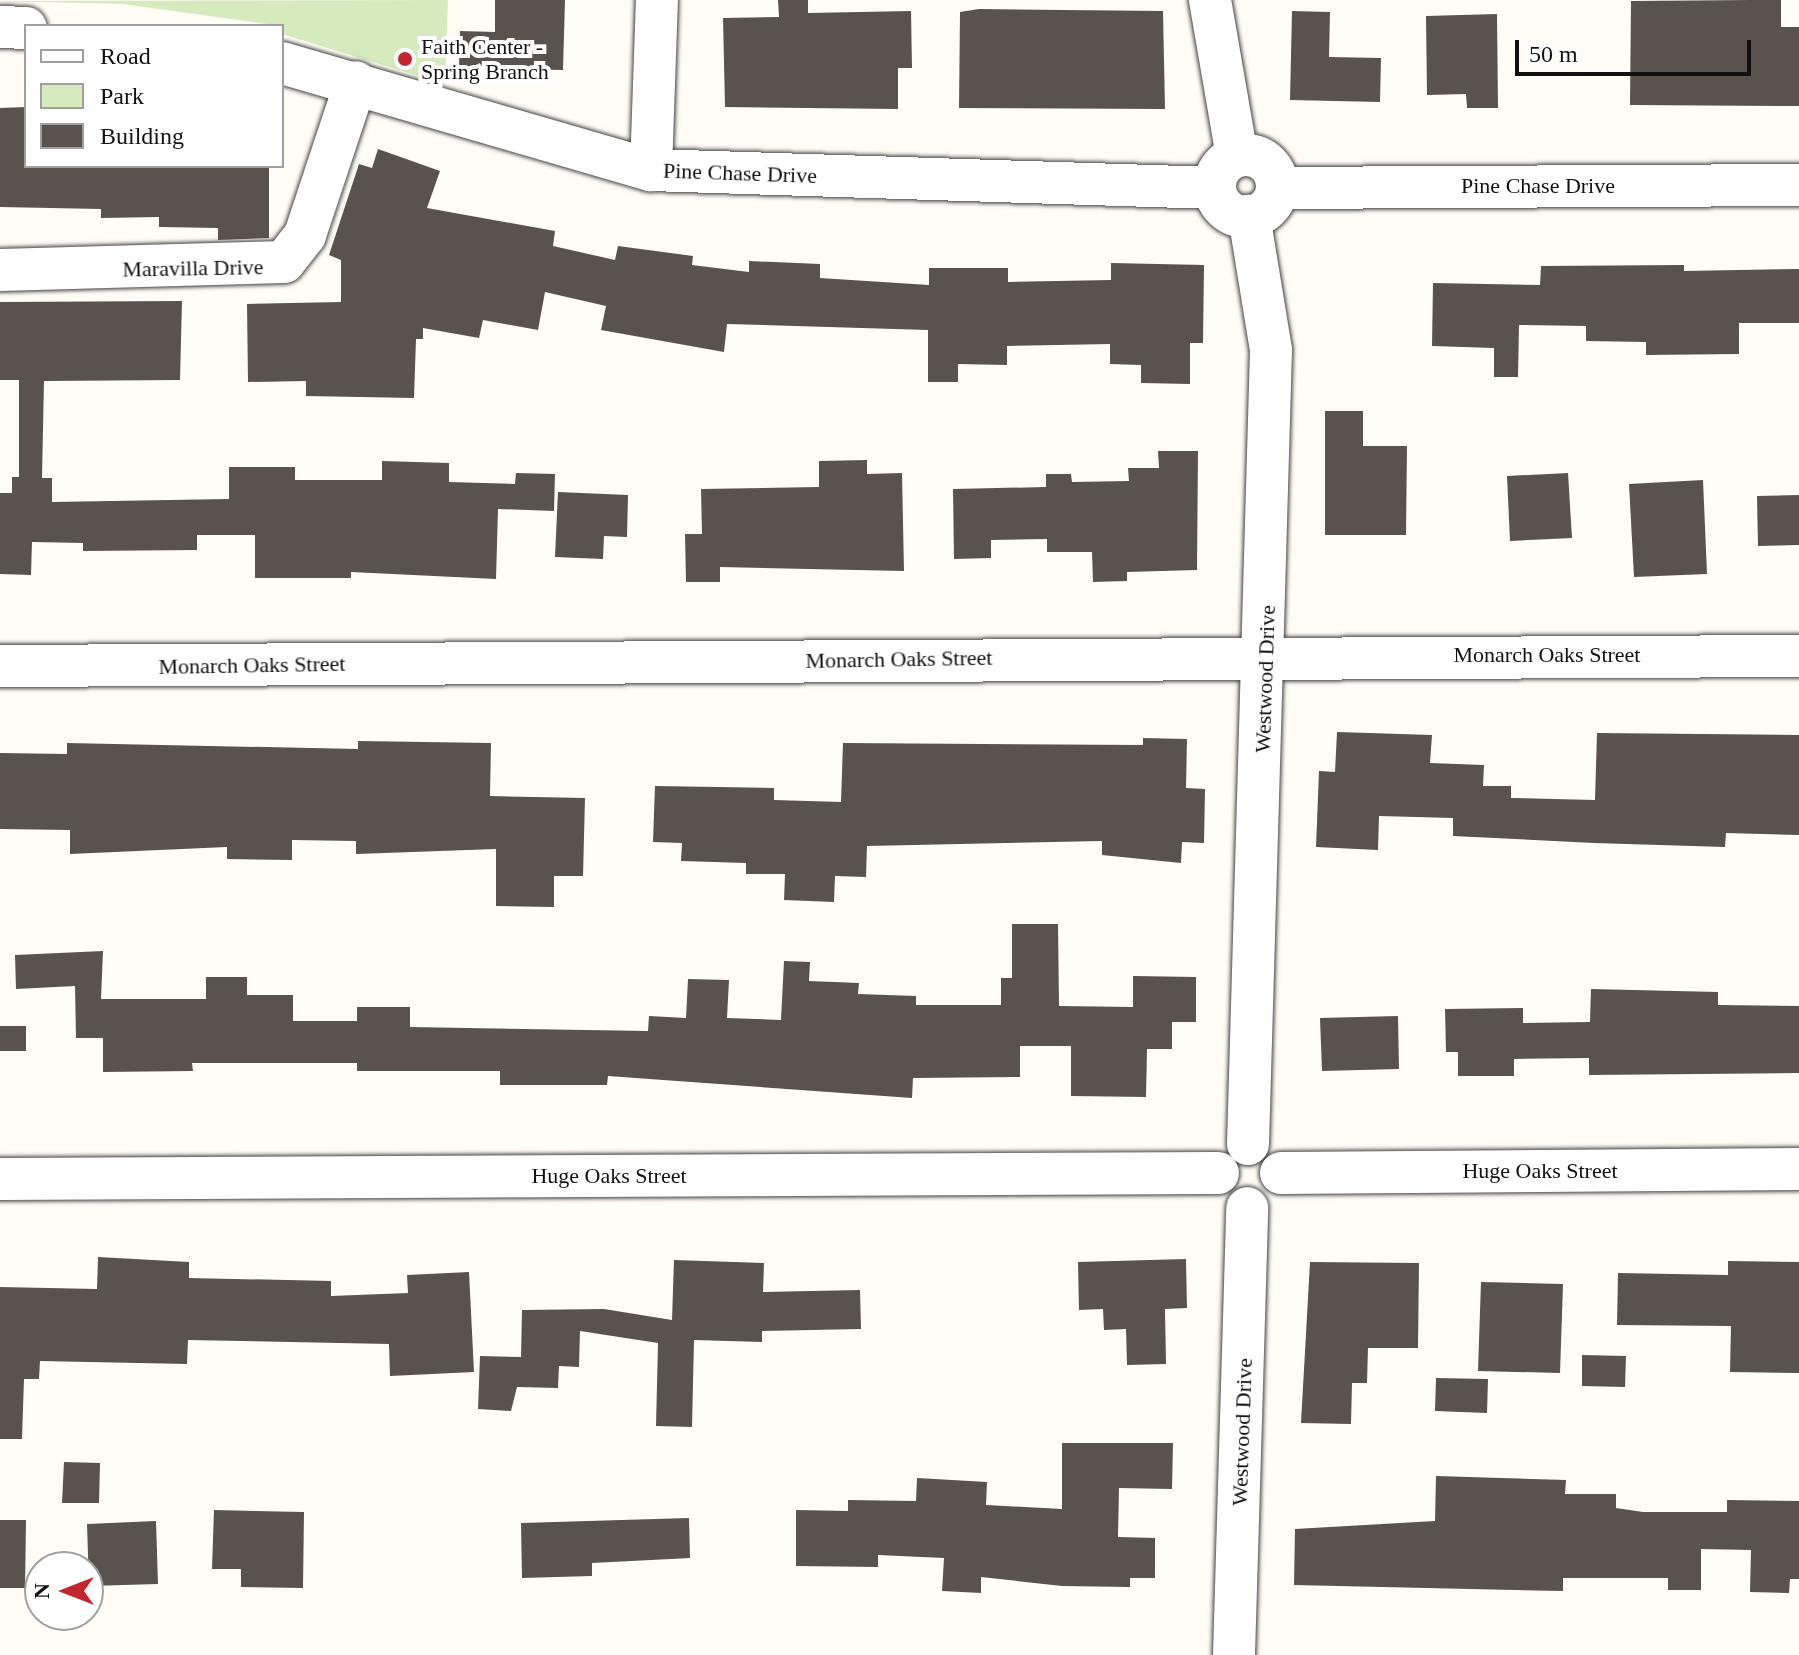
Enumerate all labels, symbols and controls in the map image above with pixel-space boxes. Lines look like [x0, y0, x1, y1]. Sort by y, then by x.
legend [24, 24, 284, 168]
scale bar [1519, 24, 1755, 74]
place label: Faith Center - Spring Branch [421, 33, 549, 84]
text: 50 m [1529, 41, 1578, 67]
text: Road [100, 43, 151, 69]
marker: Faith Center - Spring Branch [396, 50, 414, 68]
text: Park [100, 83, 144, 109]
text: Building [100, 123, 184, 149]
street label: Pine Chase Drive [663, 157, 817, 189]
street label: Pine Chase Drive [1461, 173, 1615, 199]
street label: Maravilla Drive [122, 254, 264, 282]
street label: Westwood Drive [1249, 605, 1281, 753]
street label: Monarch Oaks Street [1454, 642, 1640, 668]
street label: Monarch Oaks Street [805, 644, 993, 674]
street label: Monarch Oaks Street [158, 650, 346, 680]
street label: Huge Oaks Street [1462, 1158, 1618, 1184]
street label: Huge Oaks Street [531, 1163, 687, 1189]
street label: Westwood Drive [1226, 1358, 1258, 1506]
north arrow [24, 1551, 104, 1631]
text: N [29, 1583, 54, 1599]

